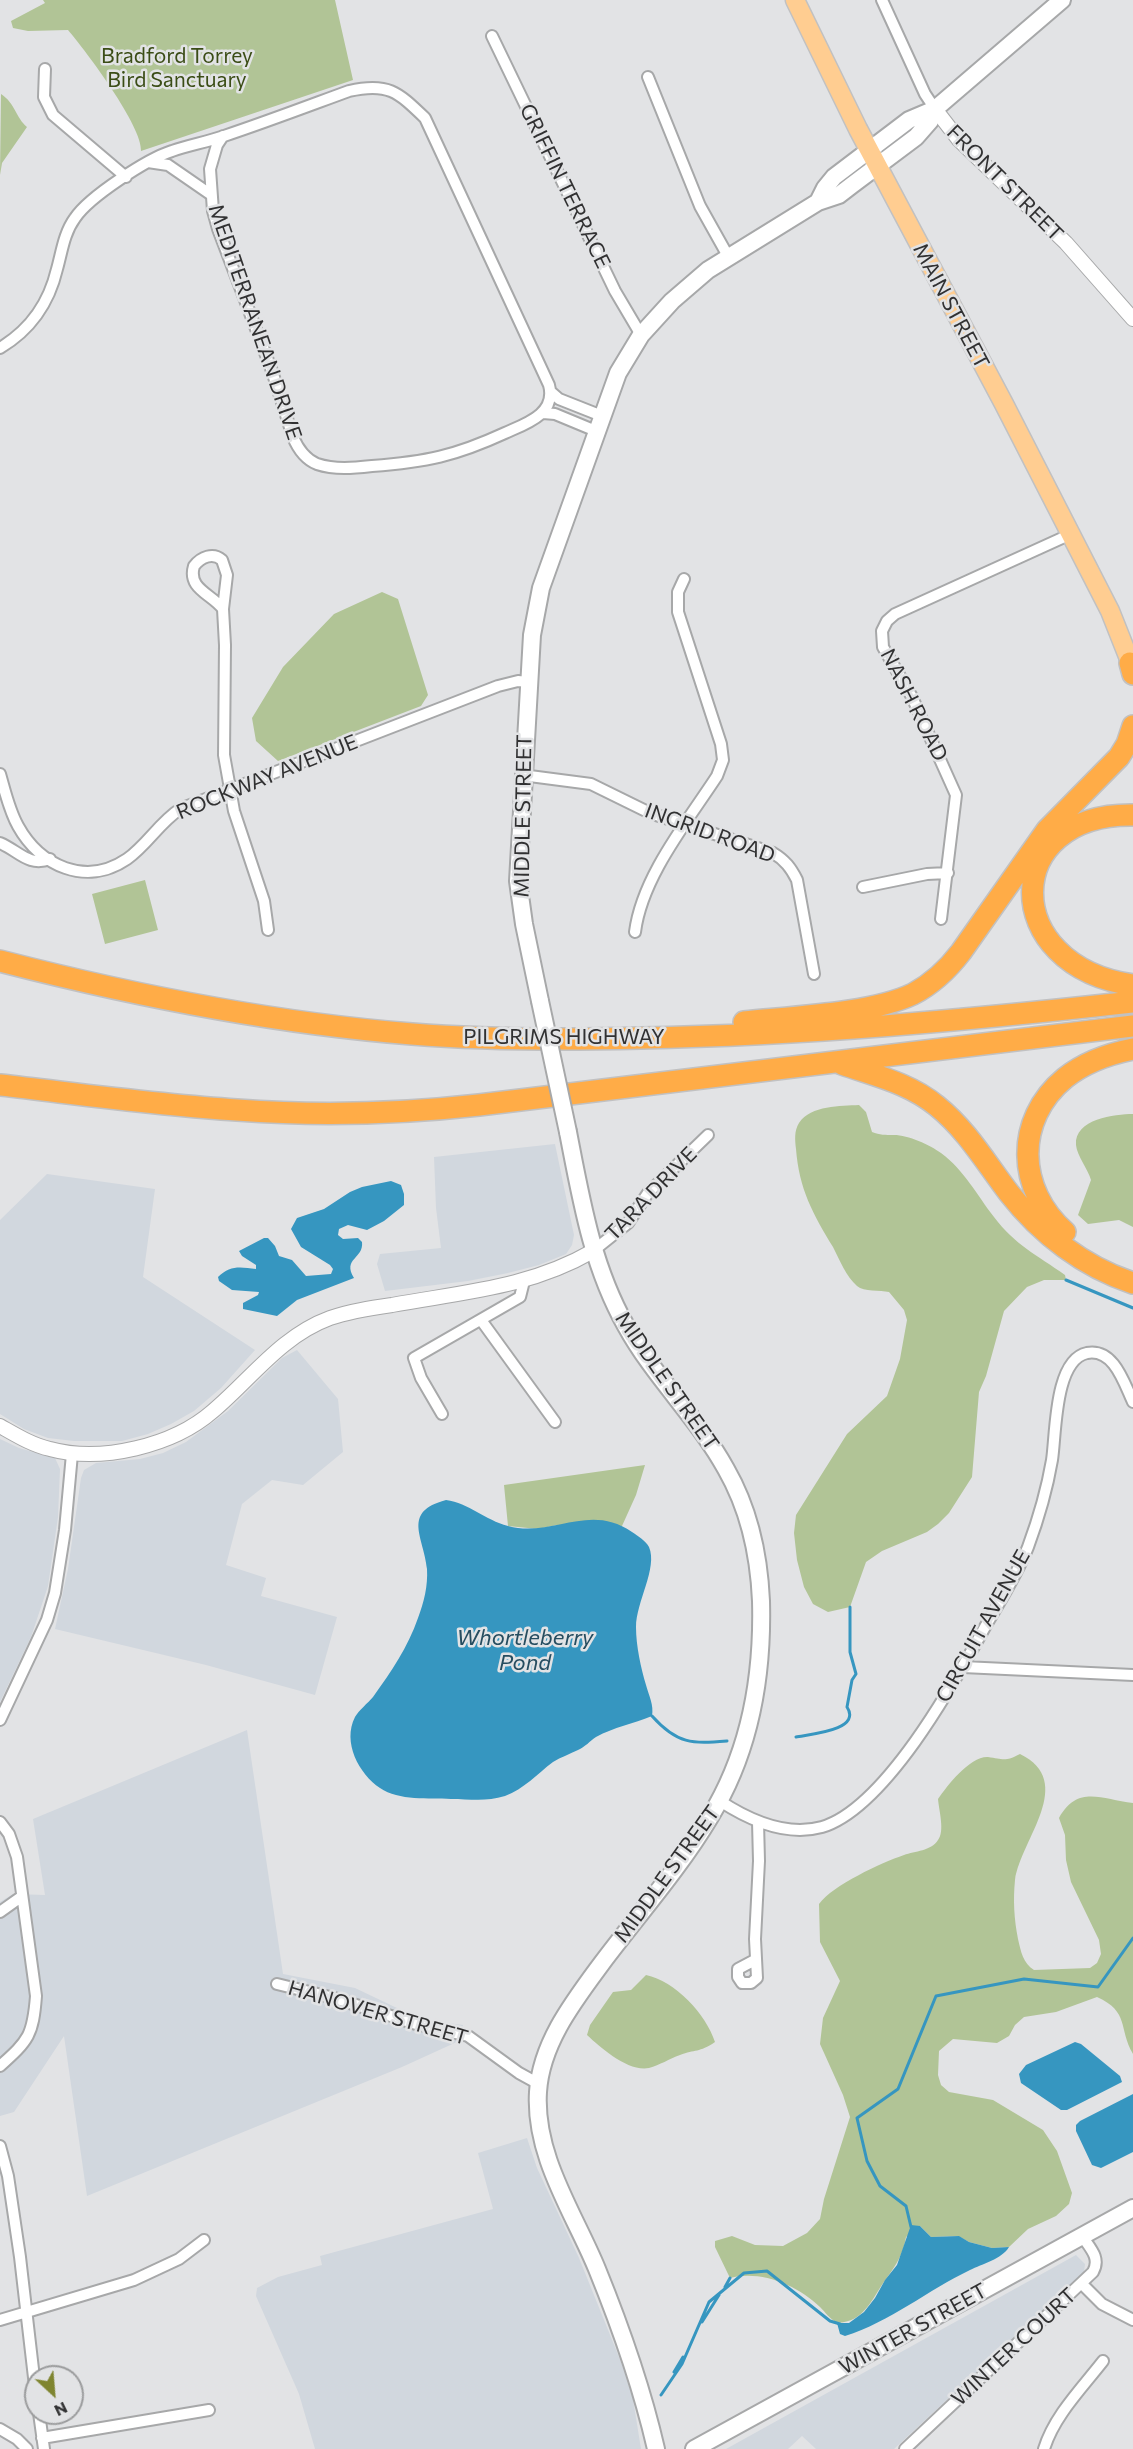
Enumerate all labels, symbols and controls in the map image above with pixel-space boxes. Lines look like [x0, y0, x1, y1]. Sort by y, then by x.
park label: Bradford Torrey Bird Sanctuary [101, 43, 253, 93]
street label: GRIFFIN TERRACE [514, 100, 616, 272]
street label: FRONT STREET [942, 120, 1068, 246]
street label: MEDITERRANEAN DRIVE [203, 201, 307, 443]
street label: MAIN STREET [907, 239, 995, 373]
street label: NASH ROAD [875, 645, 953, 765]
street label: ROCKWAY AVENUE [173, 729, 361, 825]
street label: MIDDLE STREET [509, 734, 537, 898]
street label: INGRID ROAD [641, 798, 779, 868]
street label: PILGRIMS HIGHWAY [463, 1024, 665, 1050]
street label: TARA DRIVE [600, 1142, 702, 1246]
street label: MIDDLE STREET [610, 1307, 724, 1455]
street label: CIRCUIT AVENUE [931, 1545, 1035, 1707]
water label: Whortleberry Pond [457, 1625, 593, 1676]
street label: MIDDLE STREET [609, 1801, 725, 1947]
street label: HANOVER STREET [285, 1975, 471, 2051]
street label: WINTER STREET [835, 2278, 991, 2380]
street label: WINTER COURT [946, 2283, 1082, 2411]
north arrow [24, 2365, 84, 2425]
text: N [52, 2399, 71, 2421]

